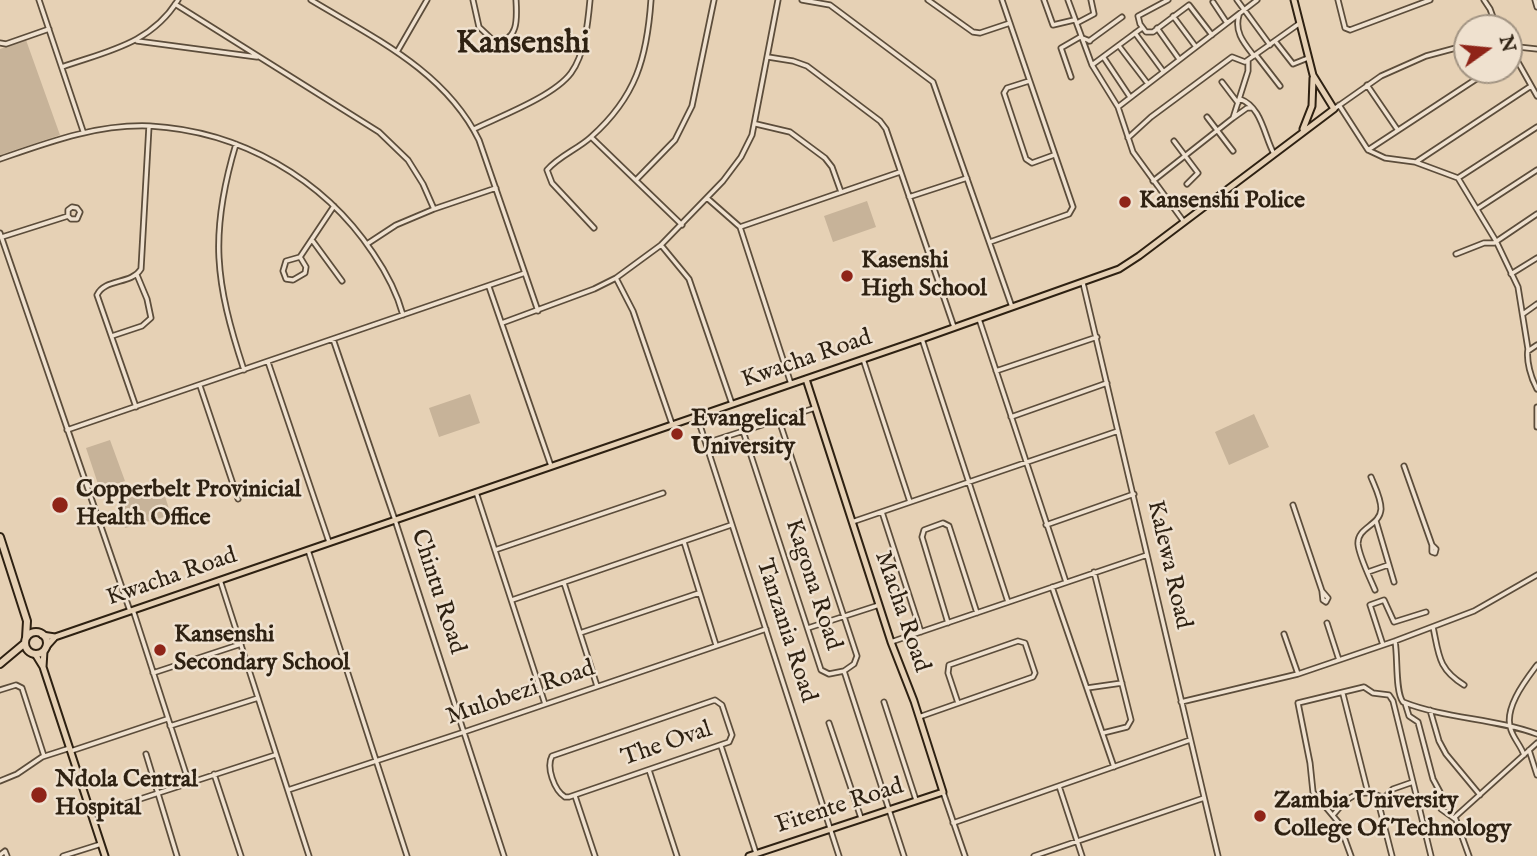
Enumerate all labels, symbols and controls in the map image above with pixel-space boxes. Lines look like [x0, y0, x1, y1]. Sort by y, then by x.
north arrow [1453, 14, 1523, 84]
district label: Kansenshi [456, 26, 590, 64]
text: N [1493, 33, 1520, 55]
place label: Kansenshi Police [1139, 188, 1305, 216]
marker: Kansenshi Police [1117, 194, 1133, 210]
place label: Kasenshi High School [861, 248, 987, 304]
marker: Kasenshi High School [839, 268, 855, 284]
street label: Kwacha Road [738, 324, 876, 396]
place label: Evangelical University [691, 406, 805, 462]
marker: Evangelical University [669, 426, 685, 442]
place label: Copperbelt Provinicial Health Office [76, 477, 301, 533]
marker: Copperbelt Provinicial Health Office [50, 495, 70, 515]
street label: Kalewa Road [1139, 498, 1197, 632]
street label: Kagona Road [777, 516, 847, 654]
street label: Chintu Road [403, 526, 471, 658]
street label: Kwacha Road [103, 542, 241, 614]
street label: Macha Road [867, 548, 935, 676]
street label: Tanzania Road [748, 556, 822, 706]
place label: Kansenshi Secondary School [174, 622, 350, 678]
marker: Kansenshi Secondary School [152, 642, 168, 658]
street label: Mulobezi Road [443, 655, 599, 733]
street label: The Oval [618, 716, 716, 774]
place label: Ndola Central Hospital [55, 767, 198, 823]
street label: Fitente Road [773, 773, 907, 841]
marker: Ndola Central Hospital [29, 785, 49, 805]
place label: Zambia University College Of Technology [1274, 788, 1511, 844]
marker: Zambia University College Of Technology [1252, 808, 1268, 824]

